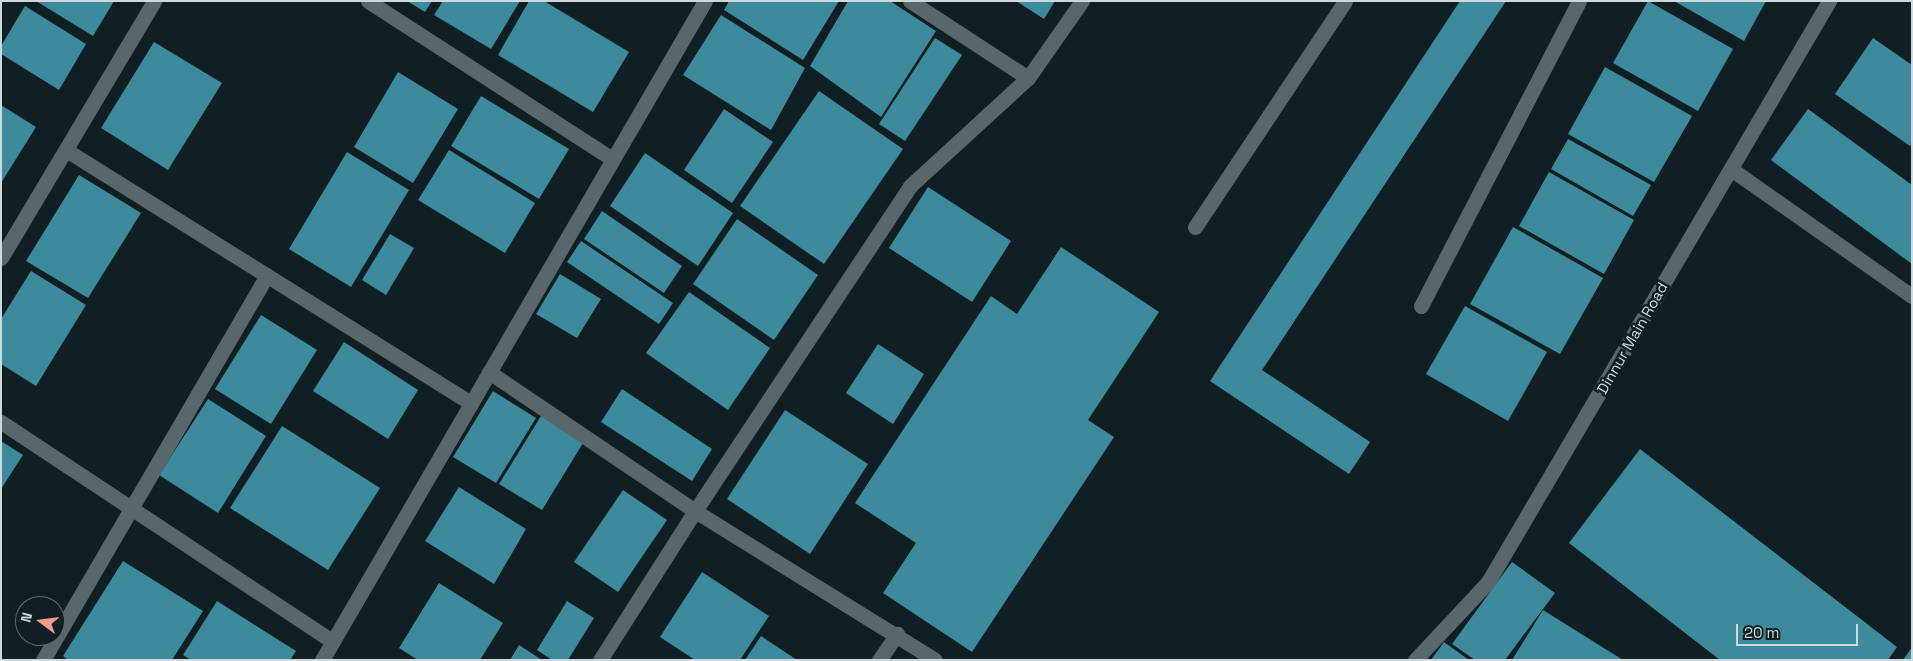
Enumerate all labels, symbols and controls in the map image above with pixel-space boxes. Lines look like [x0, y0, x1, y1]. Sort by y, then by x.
street label: Dinnur Main Road [1593, 279, 1671, 397]
north arrow [15, 596, 65, 646]
text: N [17, 611, 36, 624]
scale bar [1738, 614, 1860, 646]
text: 20 m [1744, 623, 1779, 642]

